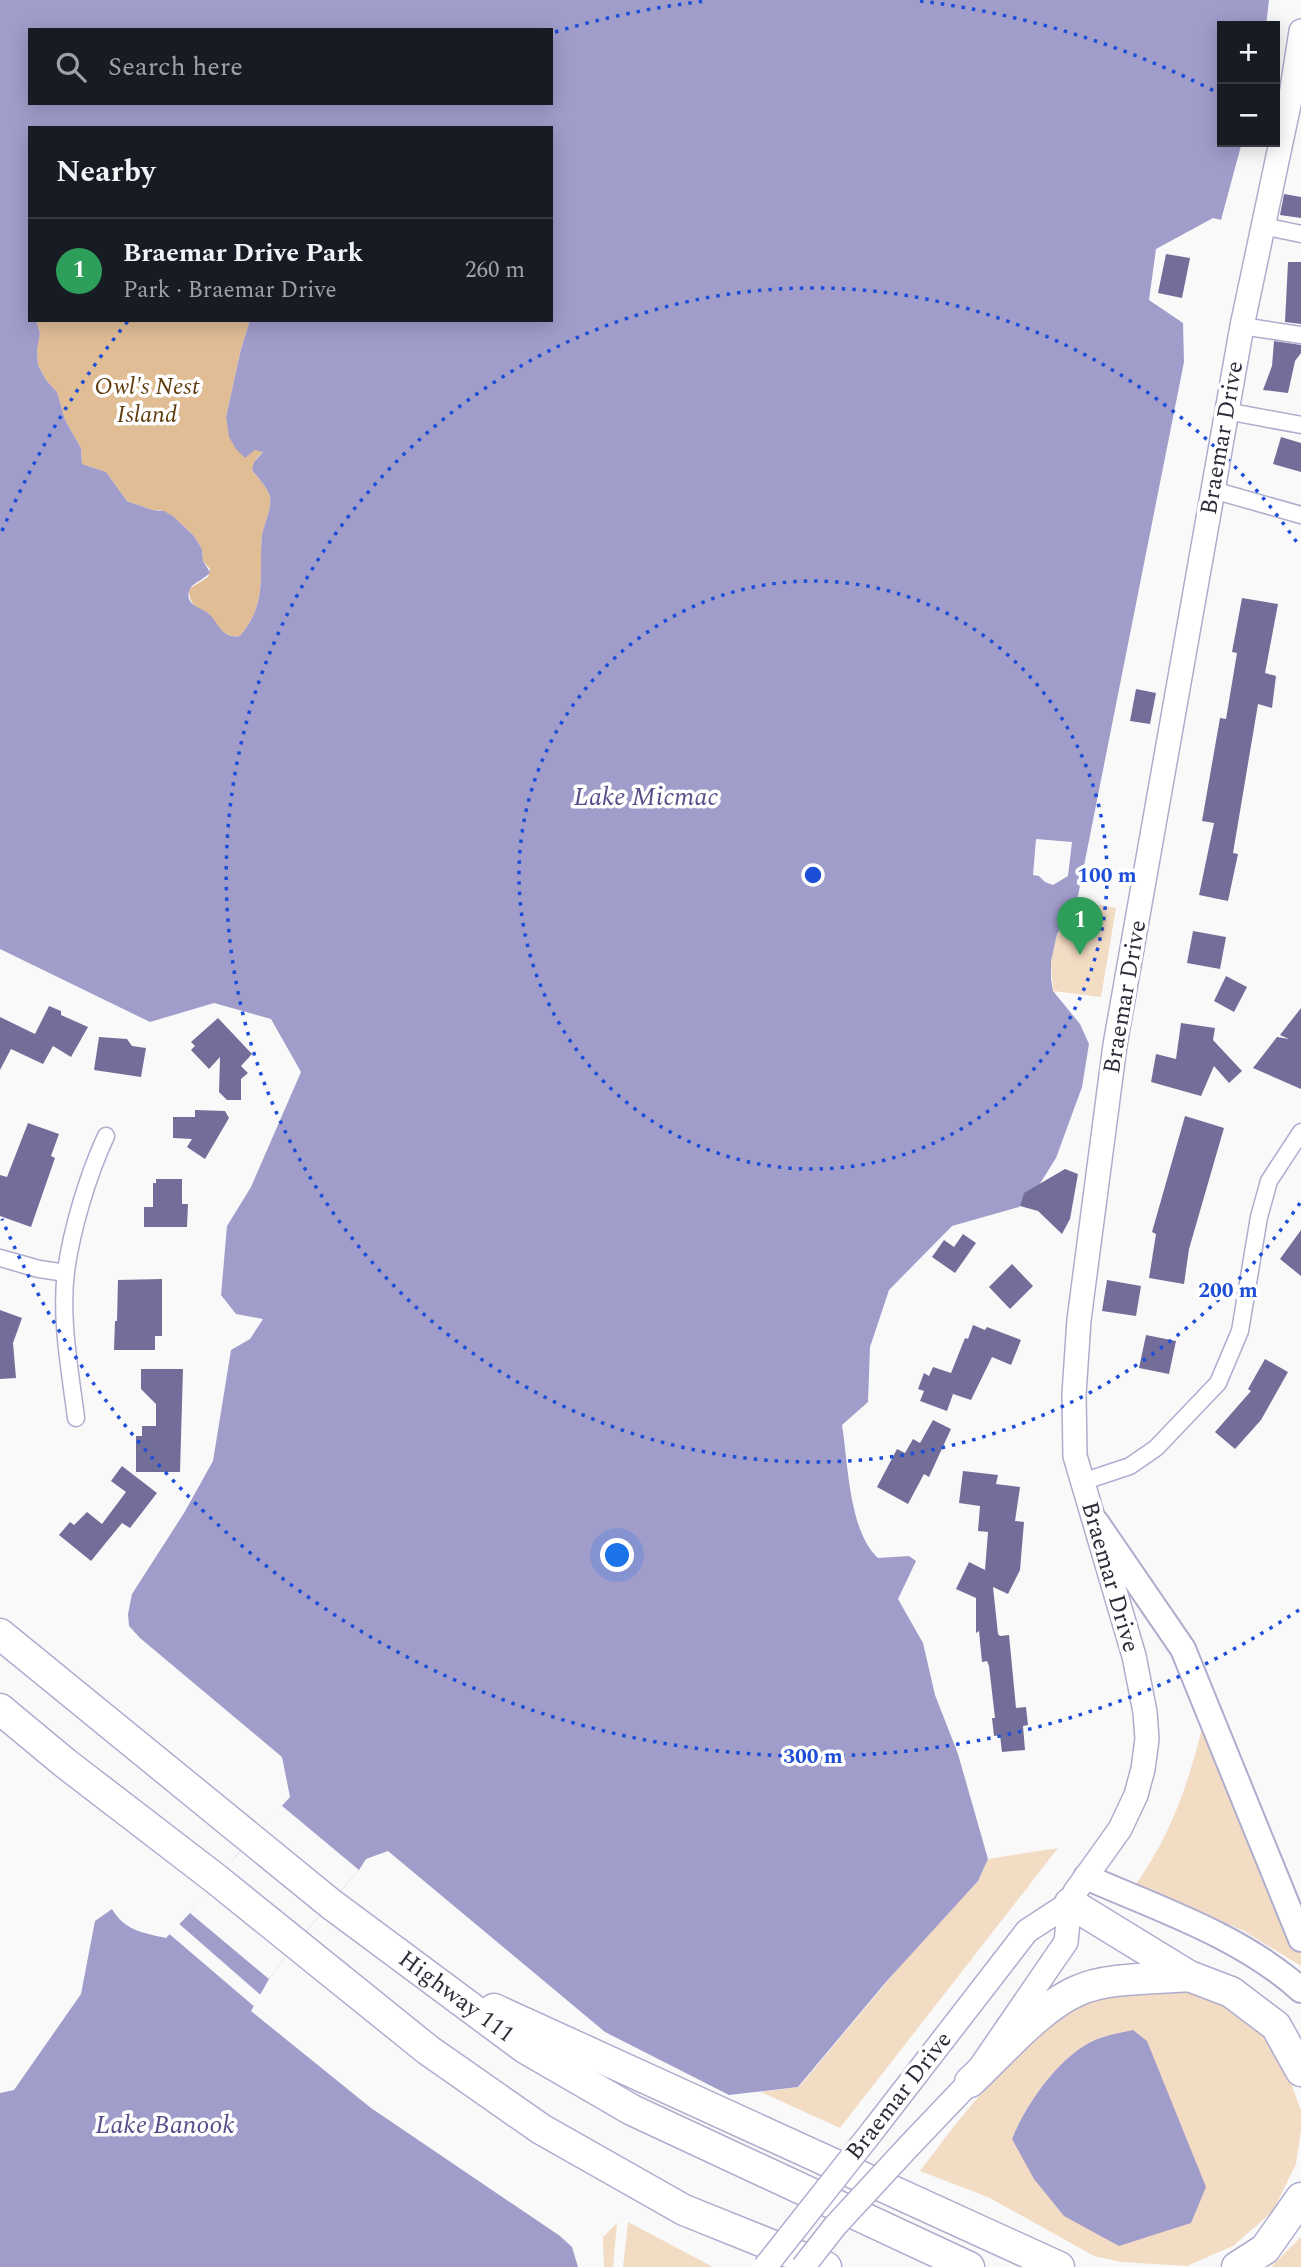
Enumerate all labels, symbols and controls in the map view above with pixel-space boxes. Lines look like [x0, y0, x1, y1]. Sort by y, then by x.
map controls [1217, 21, 1280, 147]
button: + [1217, 21, 1280, 84]
search box [28, 28, 553, 105]
text: Search here [108, 47, 243, 87]
icon: search [52, 48, 90, 86]
button: − [1217, 84, 1280, 147]
text: Nearby [56, 149, 155, 195]
text: Braemar Drive Park [123, 233, 363, 273]
text: 1 [73, 253, 85, 288]
text: 260 m [465, 253, 525, 288]
text: Park · Braemar Drive [123, 273, 337, 308]
street label: Braemar Drive [1191, 358, 1253, 518]
park label: Owl's Nest Island [95, 369, 200, 433]
water label: Lake Micmac [574, 777, 718, 817]
text: 100 m [1077, 860, 1137, 892]
centre of rings [801, 863, 825, 887]
pin: 1 [1057, 897, 1103, 955]
street label: Braemar Drive [1094, 917, 1156, 1077]
text: 200 m [1198, 1275, 1258, 1307]
street label: Braemar Drive [1071, 1497, 1149, 1657]
your location [600, 1538, 634, 1572]
text: 300 m [783, 1741, 843, 1773]
street label: Highway 111 [390, 1942, 522, 2052]
street label: Braemar Drive [837, 2024, 961, 2168]
water label: Lake Banook [95, 2105, 235, 2145]

